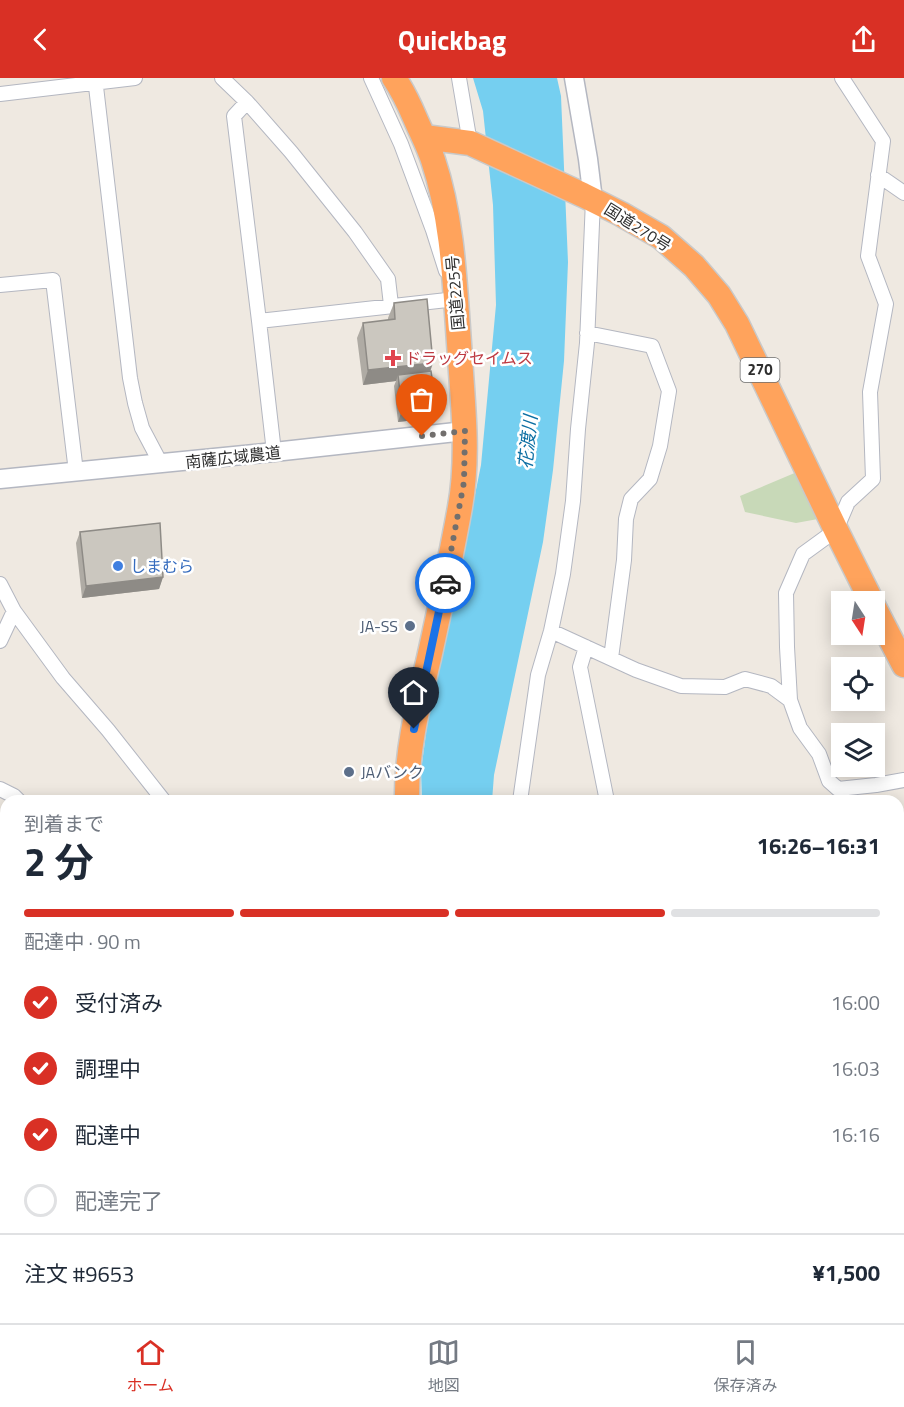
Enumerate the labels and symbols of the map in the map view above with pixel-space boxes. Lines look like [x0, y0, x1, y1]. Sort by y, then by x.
street label: 国道270号 [600, 197, 676, 257]
street label: 国道225号 [440, 255, 470, 331]
place label: ドラッグセイムス [405, 346, 533, 370]
marker: ドラッグセイムス [386, 351, 400, 365]
road number: 270 [740, 358, 780, 382]
pin [396, 374, 447, 436]
water label: 花渡川 [511, 412, 544, 470]
street label: 南薩広域農道 [184, 440, 282, 474]
courier [415, 553, 475, 613]
place label: しまむら [130, 554, 194, 578]
marker: しまむら [111, 559, 125, 573]
north arrow [831, 591, 885, 645]
place label: JA-SS [360, 614, 398, 638]
marker: JA-SS [403, 619, 417, 633]
pin [388, 667, 439, 729]
place label: JAバンク [361, 760, 424, 784]
marker: JAバンク [342, 765, 356, 779]

